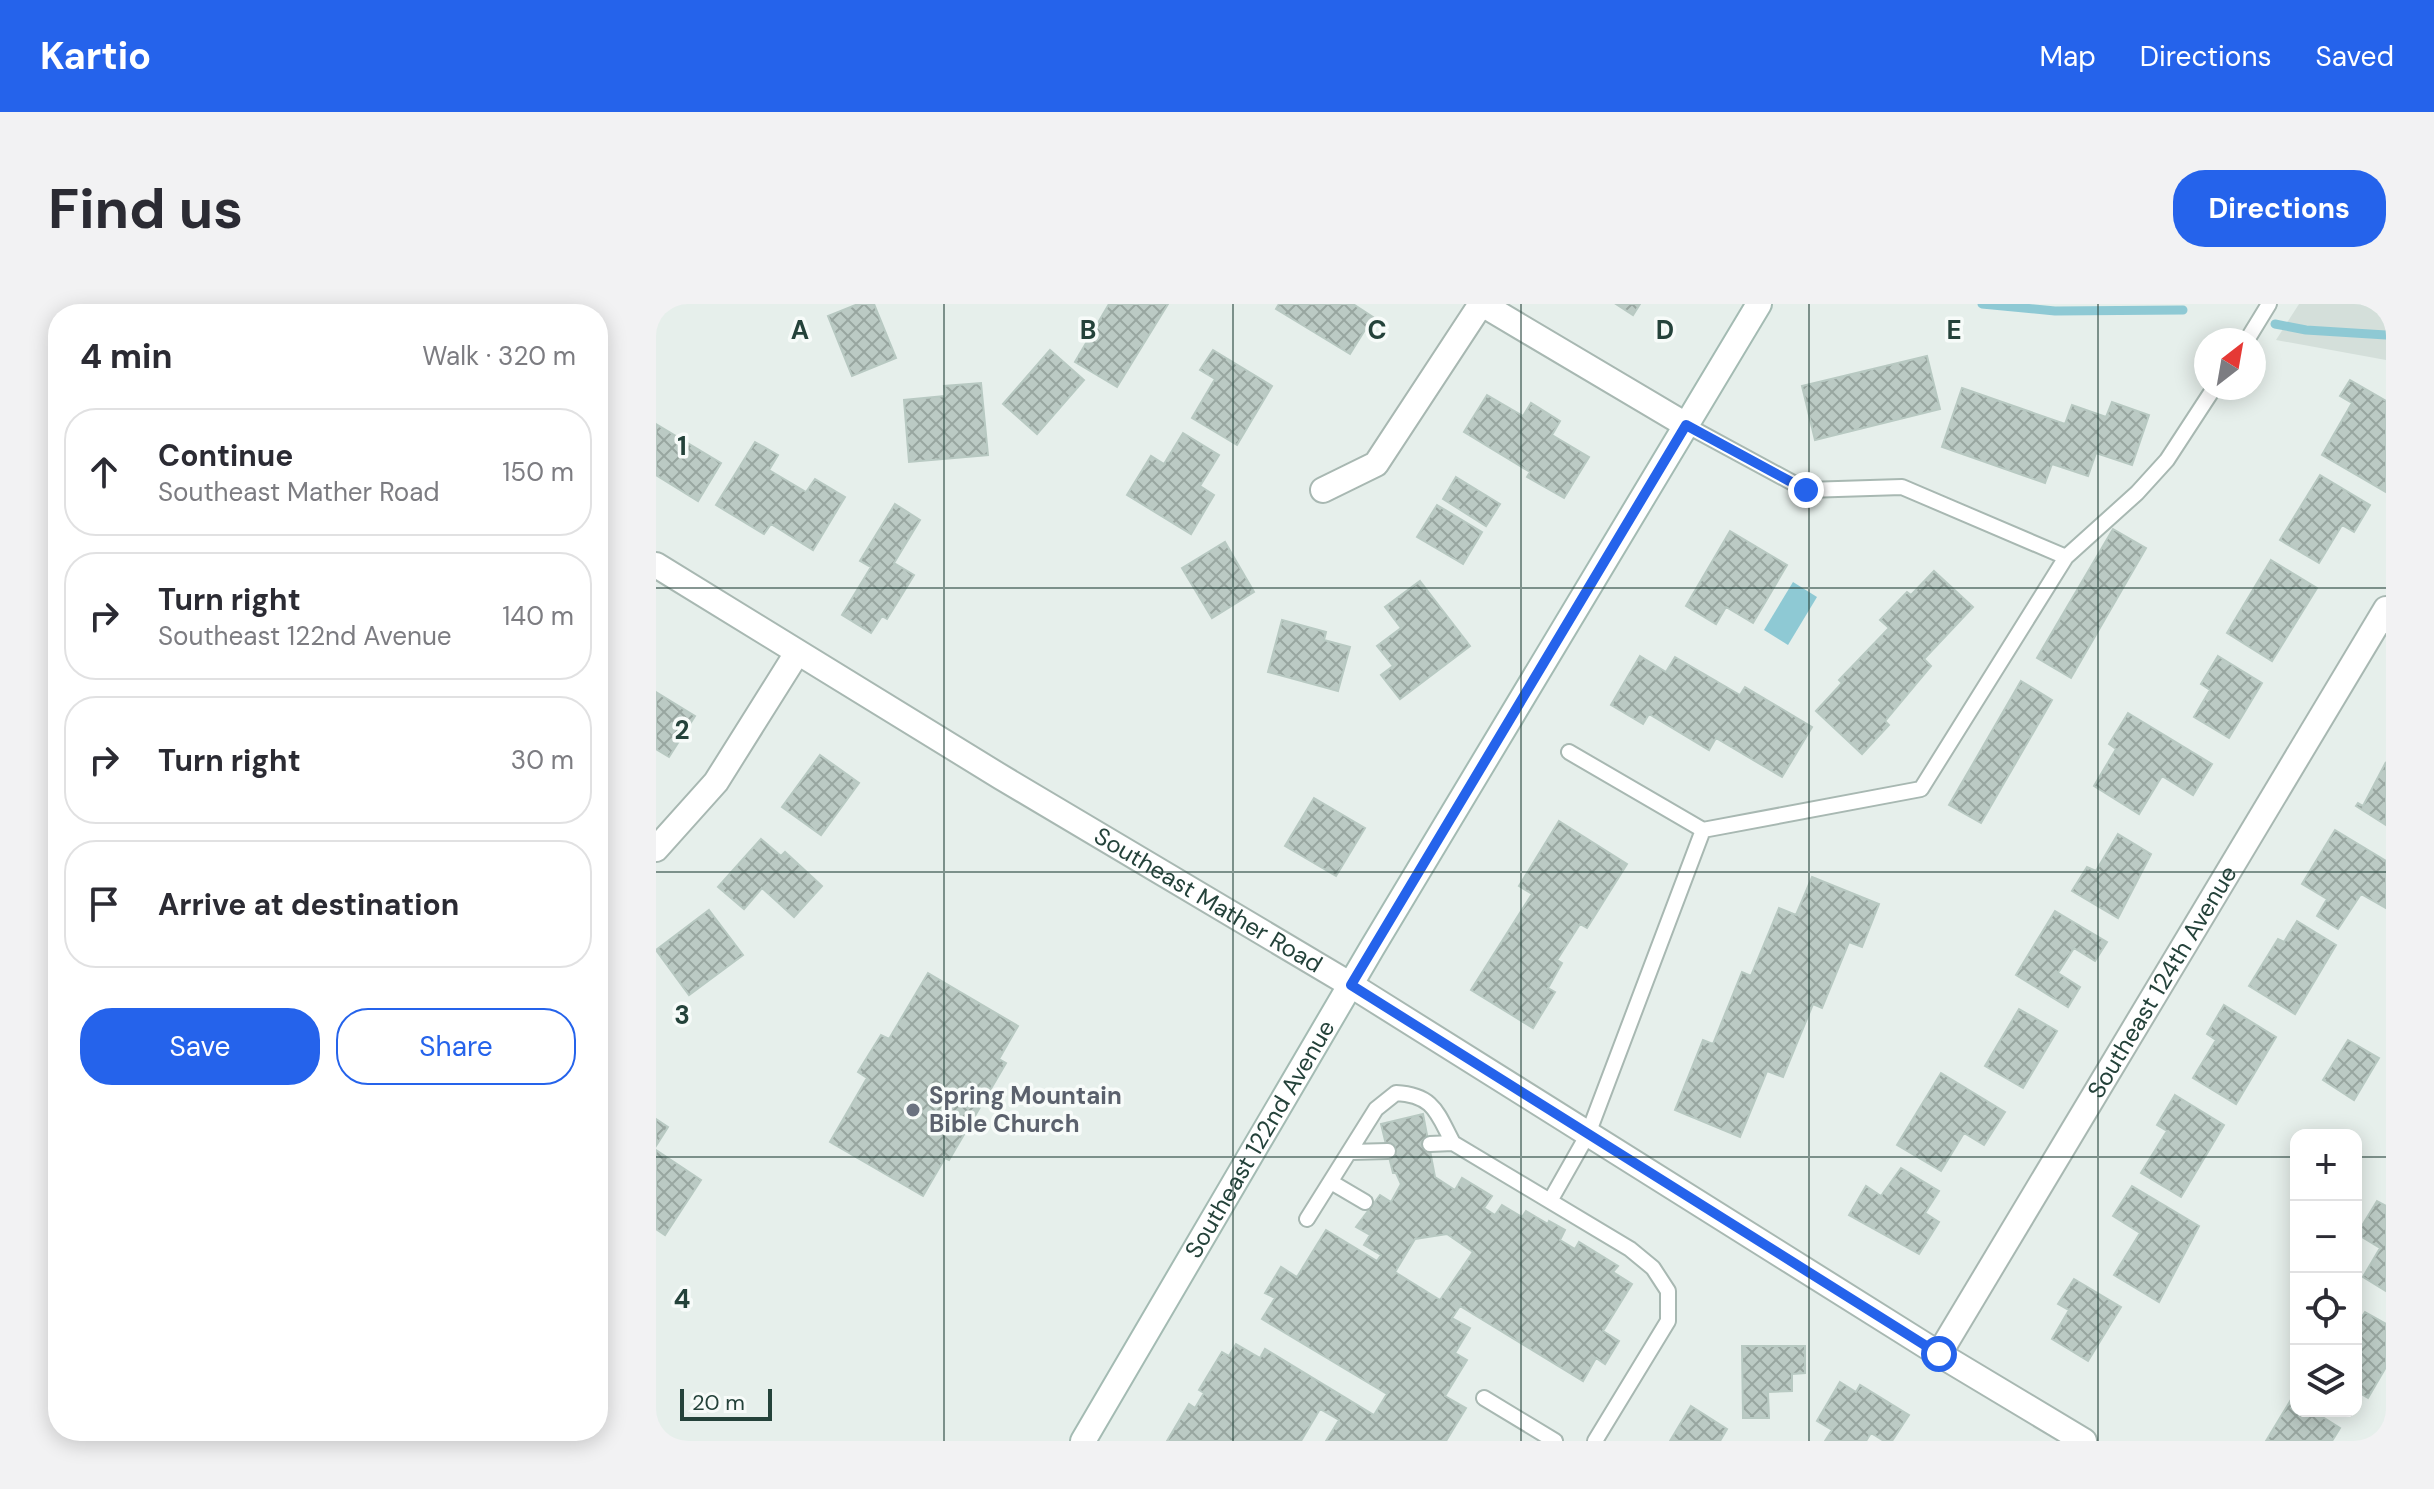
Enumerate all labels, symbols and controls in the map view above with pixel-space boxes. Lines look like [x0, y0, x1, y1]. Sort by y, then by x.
text: Kartio [40, 31, 151, 81]
text: Map [2039, 38, 2096, 75]
text: Directions [2140, 38, 2272, 75]
text: Saved [2316, 38, 2394, 75]
button: Directions [2173, 170, 2386, 247]
text: Find us [48, 172, 243, 245]
text: A [791, 313, 809, 347]
text: B [1080, 313, 1096, 347]
text: C [1367, 313, 1387, 347]
text: D [1656, 313, 1674, 347]
text: E [1946, 313, 1962, 347]
north arrow [2194, 328, 2266, 400]
text: 4 min [80, 334, 172, 379]
text: Walk · 320 m [422, 339, 576, 373]
text: 1 [677, 429, 687, 463]
text: Continue [158, 436, 293, 475]
icon: ahead [82, 450, 126, 494]
text: 150 m [502, 455, 574, 489]
route end [1788, 472, 1824, 508]
text: Southeast Mather Road [158, 475, 440, 509]
text: Turn right [158, 580, 301, 619]
icon: right [82, 594, 126, 638]
text: 140 m [502, 599, 574, 633]
text: Southeast 122nd Avenue [158, 619, 452, 653]
text: 2 [674, 713, 690, 747]
icon: right [82, 738, 126, 782]
text: Turn right [158, 741, 301, 780]
text: 30 m [511, 743, 574, 777]
street label: Southeast Mather Road [1089, 820, 1328, 980]
street label: Southeast 124th Avenue [2080, 860, 2244, 1104]
icon: arrive [82, 882, 126, 926]
text: Arrive at destination [158, 885, 459, 924]
text: 3 [674, 998, 690, 1032]
button: Save [80, 1008, 320, 1085]
button: Share [336, 1008, 576, 1085]
street label: Southeast 122nd Avenue [1178, 1014, 1342, 1264]
place label: Spring Mountain Bible Church [929, 1080, 1122, 1139]
marker: Spring Mountain Bible Church [904, 1101, 922, 1119]
map controls [2290, 1129, 2362, 1417]
button: + [2290, 1129, 2362, 1201]
button: − [2290, 1201, 2362, 1273]
button: locate [2290, 1273, 2362, 1345]
text: 4 [674, 1282, 690, 1316]
route start [1921, 1336, 1957, 1372]
button: layers [2290, 1345, 2362, 1417]
scale bar [680, 1385, 772, 1421]
text: 20 m [692, 1388, 745, 1417]

